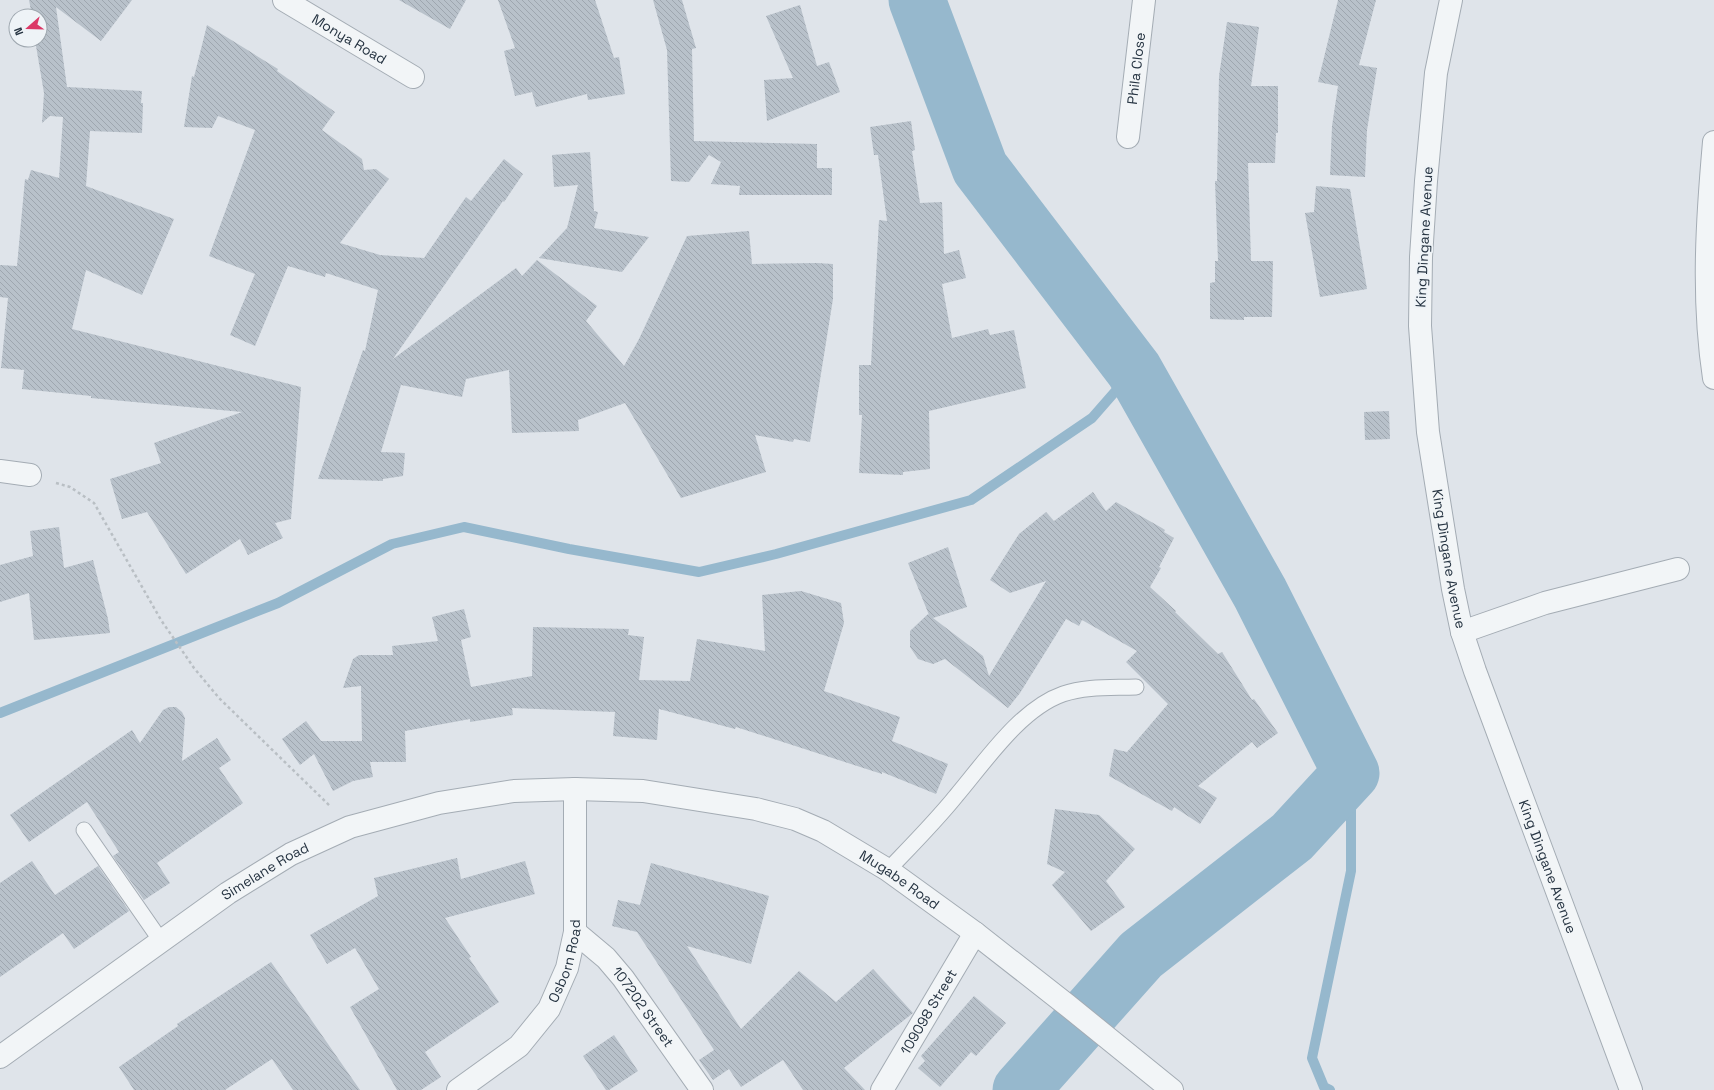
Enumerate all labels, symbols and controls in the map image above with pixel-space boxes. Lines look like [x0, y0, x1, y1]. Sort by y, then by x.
north arrow [8, 8, 48, 48]
street label: Monya Road [309, 10, 390, 68]
text: N [11, 26, 26, 37]
street label: Phila Close [1123, 31, 1149, 105]
street label: King Dingane Avenue [1411, 166, 1437, 308]
street label: King Dingane Avenue [1428, 488, 1470, 630]
street label: King Dingane Avenue [1515, 797, 1581, 936]
street label: Simelane Road [218, 838, 312, 904]
street label: Mugabe Road [856, 846, 943, 913]
street label: Osborn Road [544, 919, 585, 1005]
street label: 107202 Street [608, 963, 678, 1051]
street label: 109098 Street [896, 966, 961, 1058]

